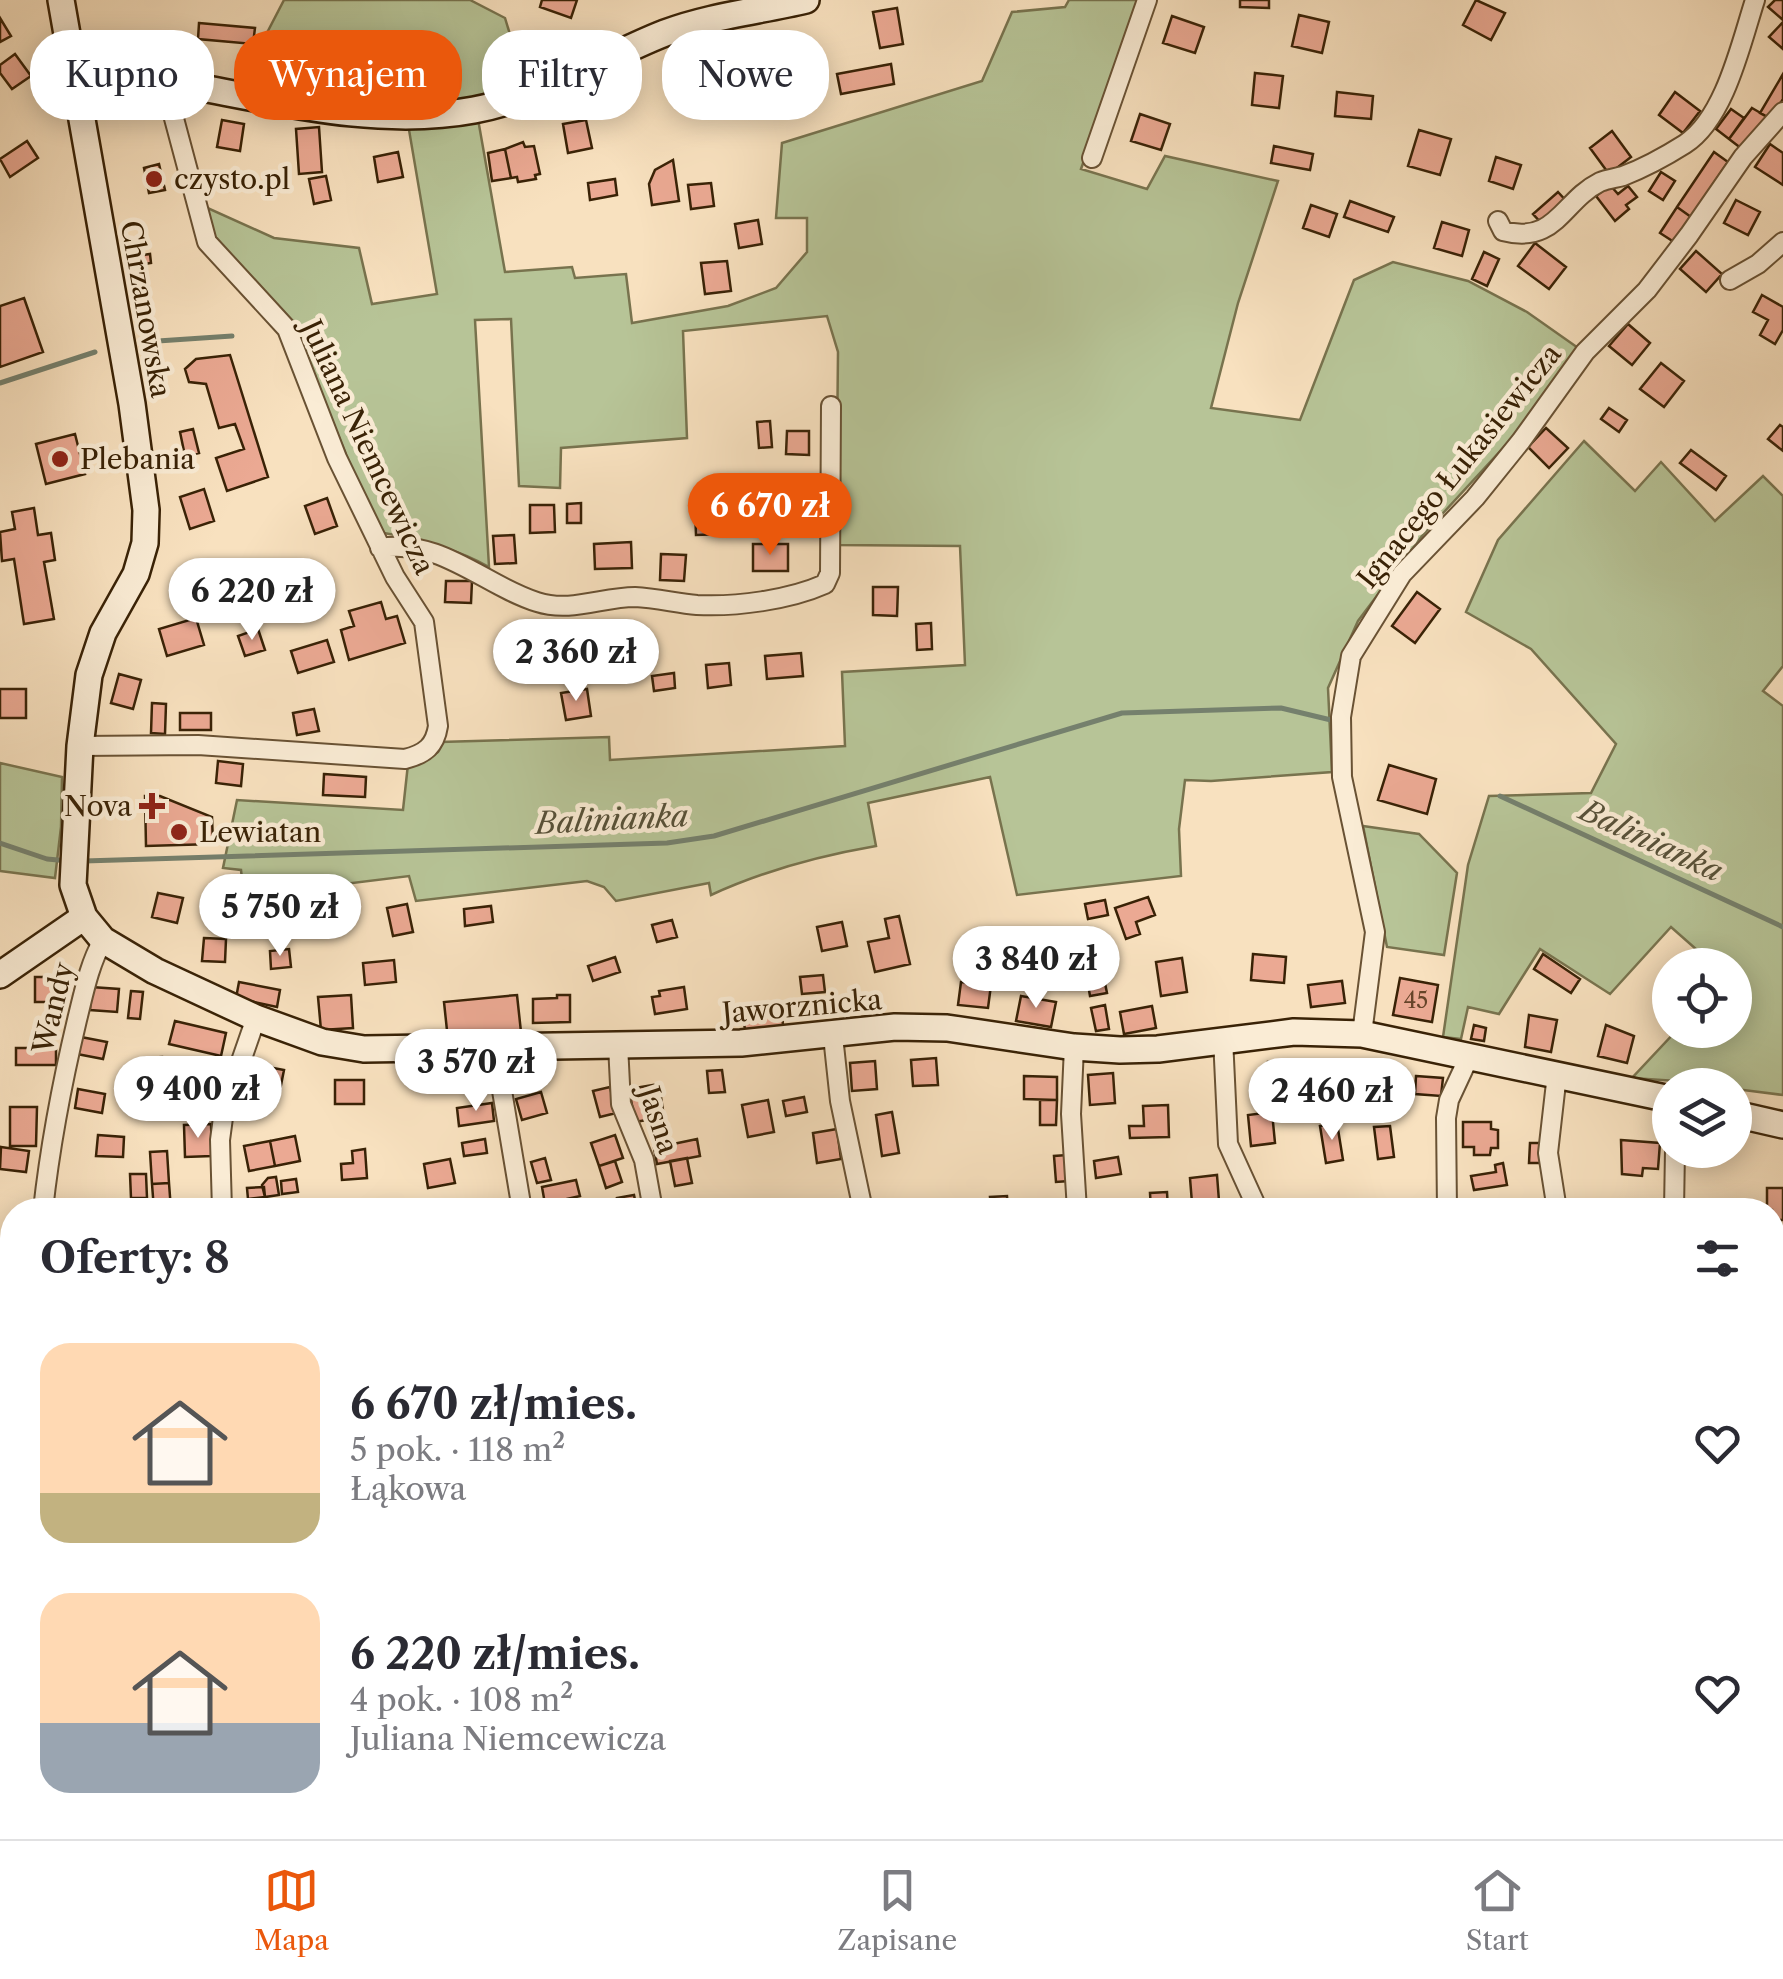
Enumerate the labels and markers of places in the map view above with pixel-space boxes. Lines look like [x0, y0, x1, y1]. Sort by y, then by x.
place label: czysto.pl [174, 162, 290, 196]
marker: czysto.pl [143, 168, 165, 190]
place label: Plebania [80, 442, 195, 476]
marker: Plebania [49, 448, 71, 470]
pin: 6 670 zł [667, 473, 873, 558]
pin: 6 220 zł [149, 558, 355, 643]
pin: 2 360 zł [473, 619, 679, 704]
place label: Nova [64, 789, 132, 823]
marker: Nova [141, 795, 163, 817]
place label: Lewiatan [199, 815, 321, 849]
marker: Lewiatan [168, 821, 190, 843]
pin: 5 750 zł [177, 874, 383, 959]
pin: 3 840 zł [933, 926, 1139, 1011]
pin: 3 570 zł [373, 1029, 579, 1114]
pin: 9 400 zł [95, 1056, 301, 1141]
pin: 2 460 zł [1229, 1058, 1435, 1143]

